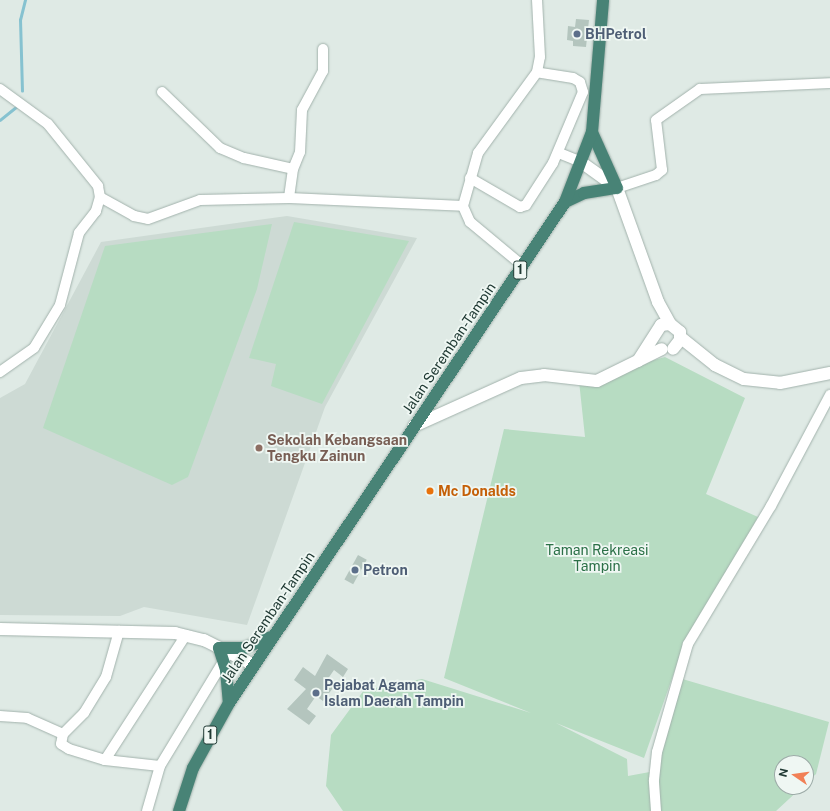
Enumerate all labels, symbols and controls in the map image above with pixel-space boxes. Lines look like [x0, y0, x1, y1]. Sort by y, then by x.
place label: BHPetrol [585, 26, 647, 42]
marker: BHPetrol [572, 29, 582, 39]
road number: 1 [513, 259, 527, 281]
street label: Jalan Seremban-Tampin [399, 279, 499, 417]
place label: Sekolah Kebangsaan Tengku Zainun [267, 432, 407, 464]
marker: Sekolah Kebangsaan Tengku Zainun [254, 443, 264, 453]
place label: Mc Donalds [438, 483, 516, 499]
marker: Mc Donalds [425, 486, 435, 496]
park label: Taman Rekreasi Tampin [546, 542, 648, 574]
street label: Jalan Seremban-Tampin [218, 548, 318, 686]
place label: Petron [363, 562, 408, 578]
marker: Petron [350, 565, 360, 575]
place label: Pejabat Agama Islam Daerah Tampin [324, 677, 464, 710]
marker: Pejabat Agama Islam Daerah Tampin [311, 688, 321, 698]
road number: 1 [203, 724, 217, 746]
north arrow [774, 755, 814, 795]
text: N [776, 767, 790, 778]

